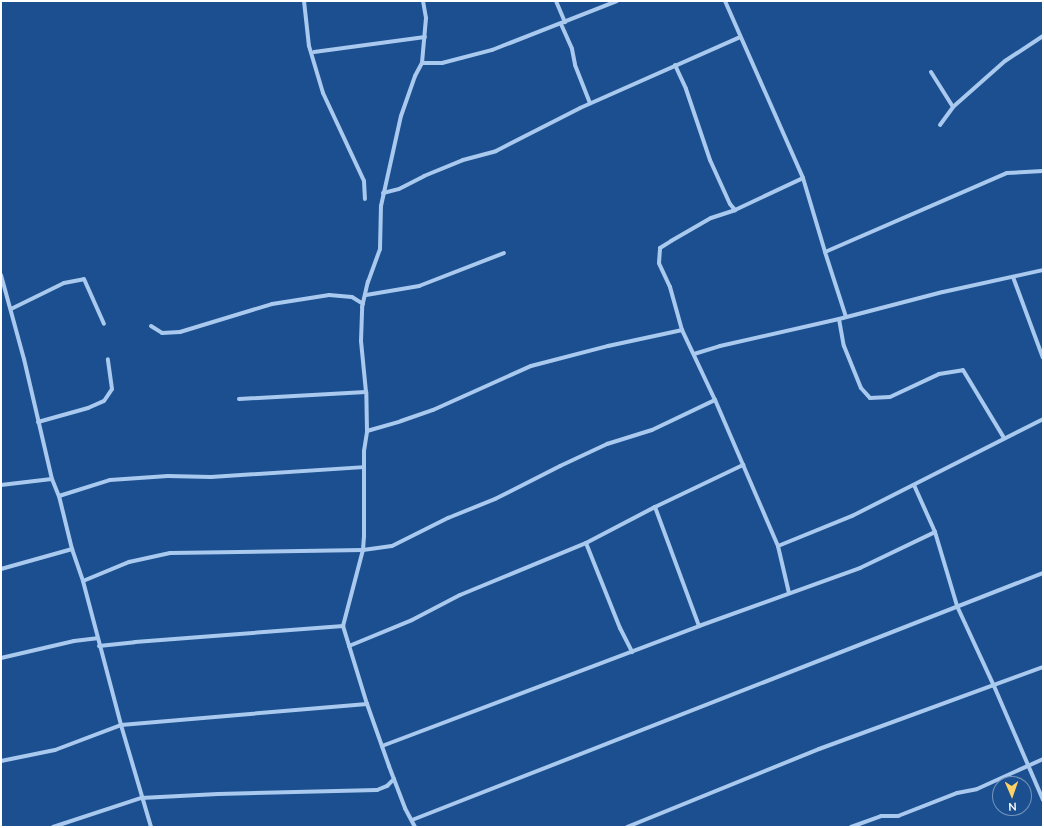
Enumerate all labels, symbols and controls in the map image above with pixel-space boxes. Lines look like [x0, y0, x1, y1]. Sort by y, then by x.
north arrow [992, 776, 1032, 816]
text: N [1008, 800, 1017, 814]

